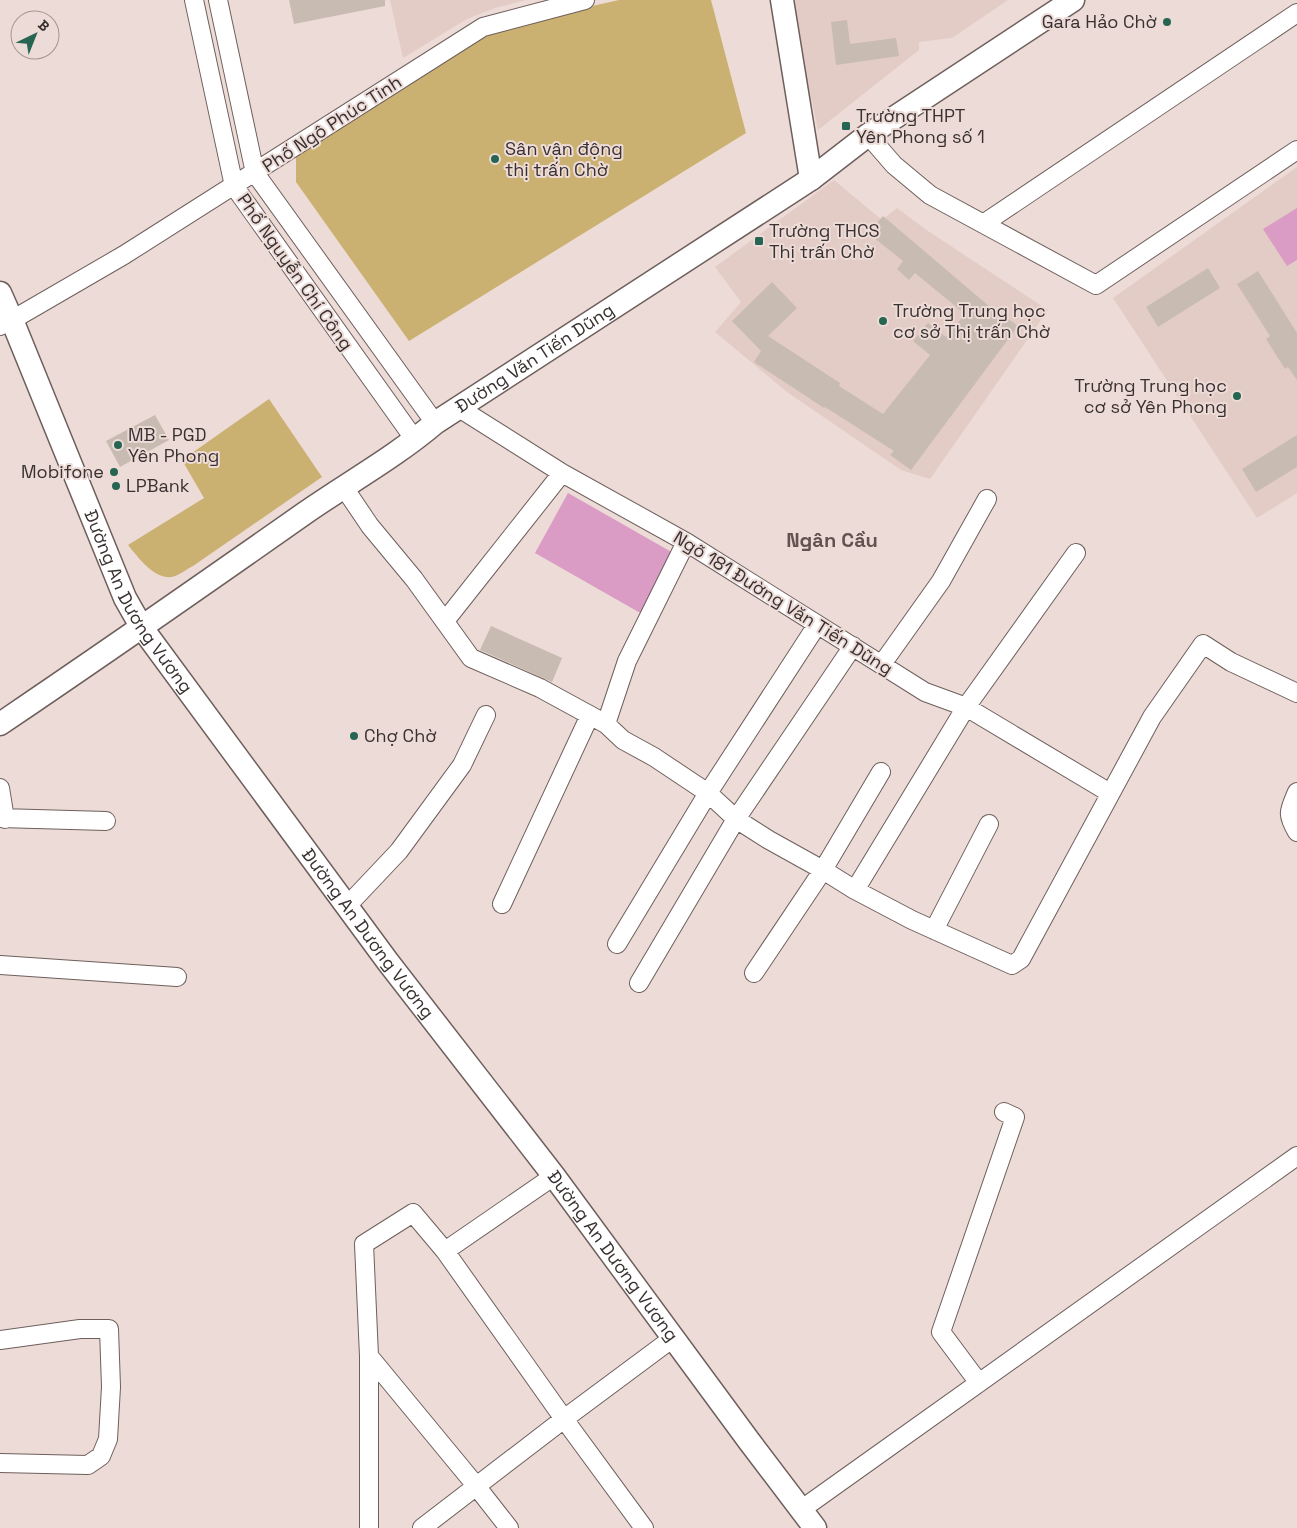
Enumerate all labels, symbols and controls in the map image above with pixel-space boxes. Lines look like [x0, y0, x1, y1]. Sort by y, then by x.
north arrow [10, 10, 60, 60]
place label: Gara Hảo Chờ [1042, 10, 1157, 33]
text: B [34, 16, 53, 35]
marker: Gara Hảo Chờ [1161, 16, 1173, 28]
street label: Phố Ngô Phúc Tinh [258, 70, 406, 177]
place label: Trường THPT Yên Phong số 1 [856, 104, 985, 148]
marker: Trường THPT Yên Phong số 1 [840, 120, 852, 132]
place label: Sân vận động thị trấn Chờ [505, 137, 623, 181]
marker: Sân vận động thị trấn Chờ [489, 153, 501, 165]
street label: Phố Nguyễn Chí Công [233, 189, 358, 355]
place label: Trường THCS Thị trấn Chờ [769, 219, 880, 263]
marker: Trường THCS Thị trấn Chờ [753, 235, 765, 247]
street label: Đường Văn Tiến Dũng [451, 298, 618, 418]
place label: Trường Trung học cơ sở Thị trấn Chờ [893, 299, 1050, 343]
marker: Trường Trung học cơ sở Thị trấn Chờ [877, 315, 889, 327]
place label: Trường Trung học cơ sở Yên Phong [1074, 374, 1227, 418]
marker: Trường Trung học cơ sở Yên Phong [1231, 390, 1243, 402]
place label: MB - PGD Yên Phong [128, 423, 219, 467]
marker: MB - PGD Yên Phong [112, 439, 124, 451]
place label: Mobifone [21, 460, 104, 483]
marker: Mobifone [108, 466, 120, 478]
place label: LPBank [126, 474, 190, 497]
marker: LPBank [110, 480, 122, 492]
street label: Đường An Dương Vương [79, 506, 198, 698]
street label: Ngõ 181 Đường Văn Tiến Dũng [669, 525, 897, 680]
district label: Ngân Cầu [786, 527, 878, 553]
place label: Chợ Chờ [364, 724, 437, 747]
marker: Chợ Chờ [348, 730, 360, 742]
street label: Đường An Dương Vương [297, 843, 439, 1023]
street label: Đường An Dương Vương [543, 1165, 684, 1346]

